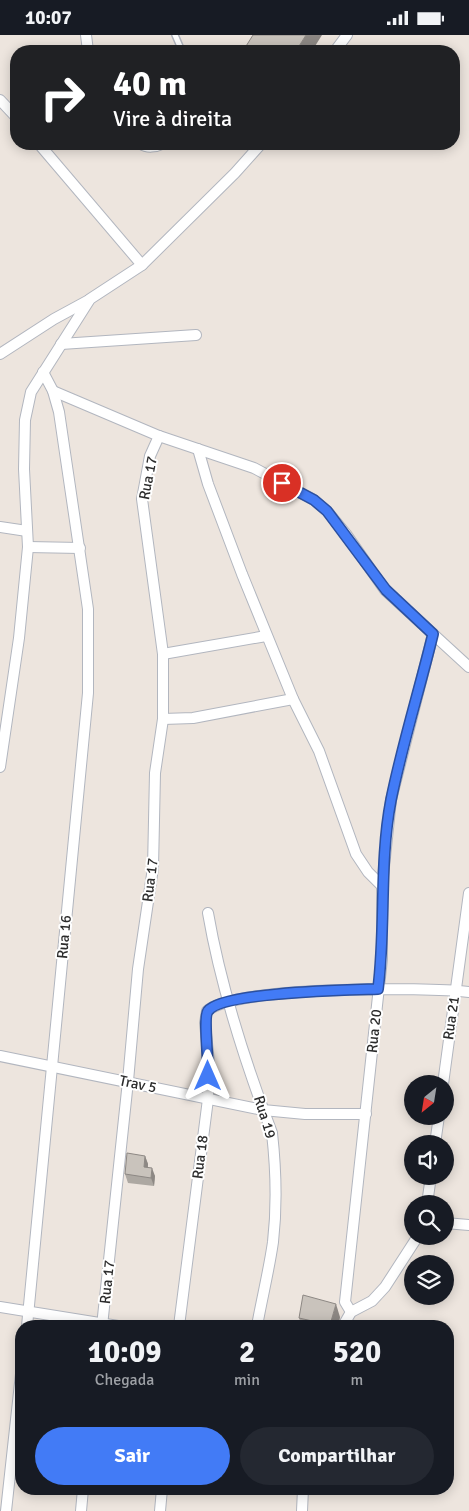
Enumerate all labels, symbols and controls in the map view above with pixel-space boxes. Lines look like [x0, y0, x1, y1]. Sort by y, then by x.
text: 10:07 [25, 6, 72, 30]
text: 40 m [113, 62, 187, 105]
icon: right [30, 65, 95, 130]
text: Vire à direita [113, 105, 232, 132]
street label: Rua 17 [135, 455, 161, 501]
pin [261, 462, 303, 504]
icon: arrive [268, 469, 296, 497]
street label: Rua 17 [138, 857, 162, 903]
street label: Rua 16 [53, 914, 75, 960]
street label: Rua 21 [439, 995, 463, 1041]
street label: Rua 20 [363, 1008, 385, 1054]
position arrow [181, 1049, 233, 1101]
street label: Trav 5 [118, 1071, 158, 1097]
north arrow [404, 1075, 454, 1125]
map controls [404, 1075, 454, 1305]
street label: Rua 19 [250, 1093, 280, 1141]
street label: Rua 18 [188, 1134, 212, 1180]
button: sound [404, 1135, 454, 1185]
button: search [404, 1195, 454, 1245]
button: layers [404, 1255, 454, 1305]
street label: Rua 17 [96, 1259, 118, 1305]
text: 10:09 [88, 1334, 161, 1371]
text: 2 [239, 1334, 255, 1371]
text: 520 [333, 1334, 381, 1371]
text: Chegada [95, 1370, 154, 1390]
text: min [234, 1370, 260, 1390]
text: m [351, 1370, 363, 1390]
button: Sair [35, 1427, 230, 1485]
button: Compartilhar [240, 1427, 434, 1485]

